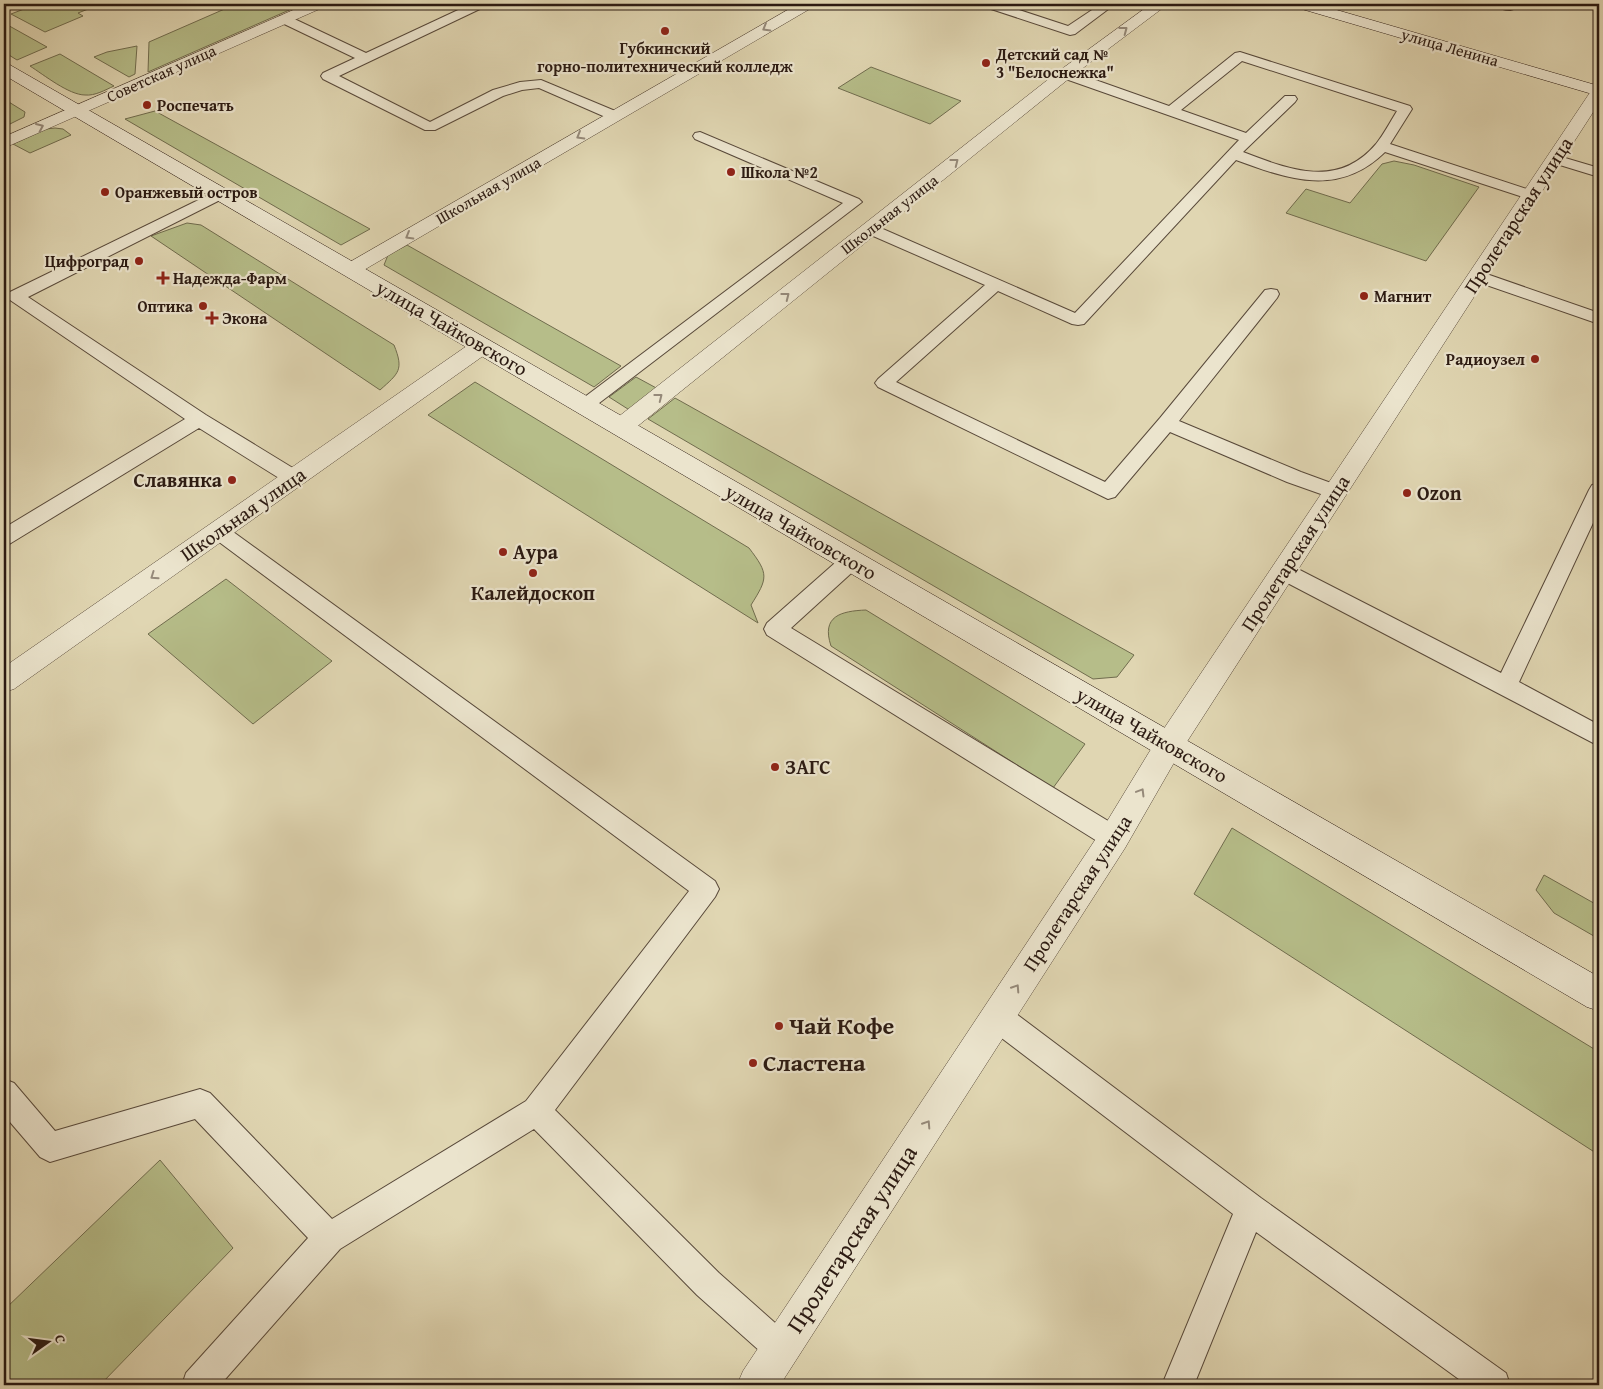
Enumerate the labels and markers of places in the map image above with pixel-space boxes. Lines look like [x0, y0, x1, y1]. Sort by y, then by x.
marker: Губкинский горно-политехнический колледж [659, 25, 671, 37]
place label: Губкинский горно-политехнический колледж [537, 36, 793, 78]
place label: Детский сад № 3 "Белоснежка" [995, 42, 1114, 84]
marker: Детский сад № 3 "Белоснежка" [980, 57, 992, 69]
place label: Роспечать [157, 93, 234, 117]
marker: Роспечать [141, 99, 153, 111]
place label: Школа №2 [741, 160, 818, 184]
marker: Школа №2 [725, 166, 737, 178]
place label: Оранжевый остров [115, 180, 258, 204]
marker: Оранжевый остров [99, 186, 111, 198]
place label: Цифроград [45, 249, 129, 273]
marker: Цифроград [133, 255, 145, 267]
place label: Надежда-Фарм [173, 266, 287, 290]
marker: Надежда-Фарм [157, 272, 169, 284]
place label: Магнит [1374, 284, 1432, 308]
marker: Магнит [1358, 290, 1370, 302]
place label: Оптика [137, 294, 194, 318]
marker: Оптика [197, 300, 209, 312]
place label: Экона [222, 306, 268, 330]
marker: Экона [206, 312, 218, 324]
place label: Радиоузел [1446, 347, 1526, 371]
marker: Радиоузел [1529, 353, 1541, 365]
place label: Славянка [134, 465, 223, 494]
marker: Славянка [226, 474, 238, 486]
place label: Ozon [1417, 478, 1462, 507]
marker: Ozon [1401, 487, 1413, 499]
place label: Аура [513, 537, 559, 566]
marker: Аура [497, 546, 509, 558]
marker: Калейдоскоп [527, 567, 539, 579]
place label: Калейдоскоп [471, 578, 595, 607]
place label: ЗАГС [785, 752, 831, 781]
marker: ЗАГС [769, 761, 781, 773]
place label: Чай Кофе [789, 1008, 895, 1043]
marker: Чай Кофе [773, 1020, 785, 1032]
place label: Сластена [763, 1045, 866, 1080]
marker: Сластена [747, 1057, 759, 1069]

